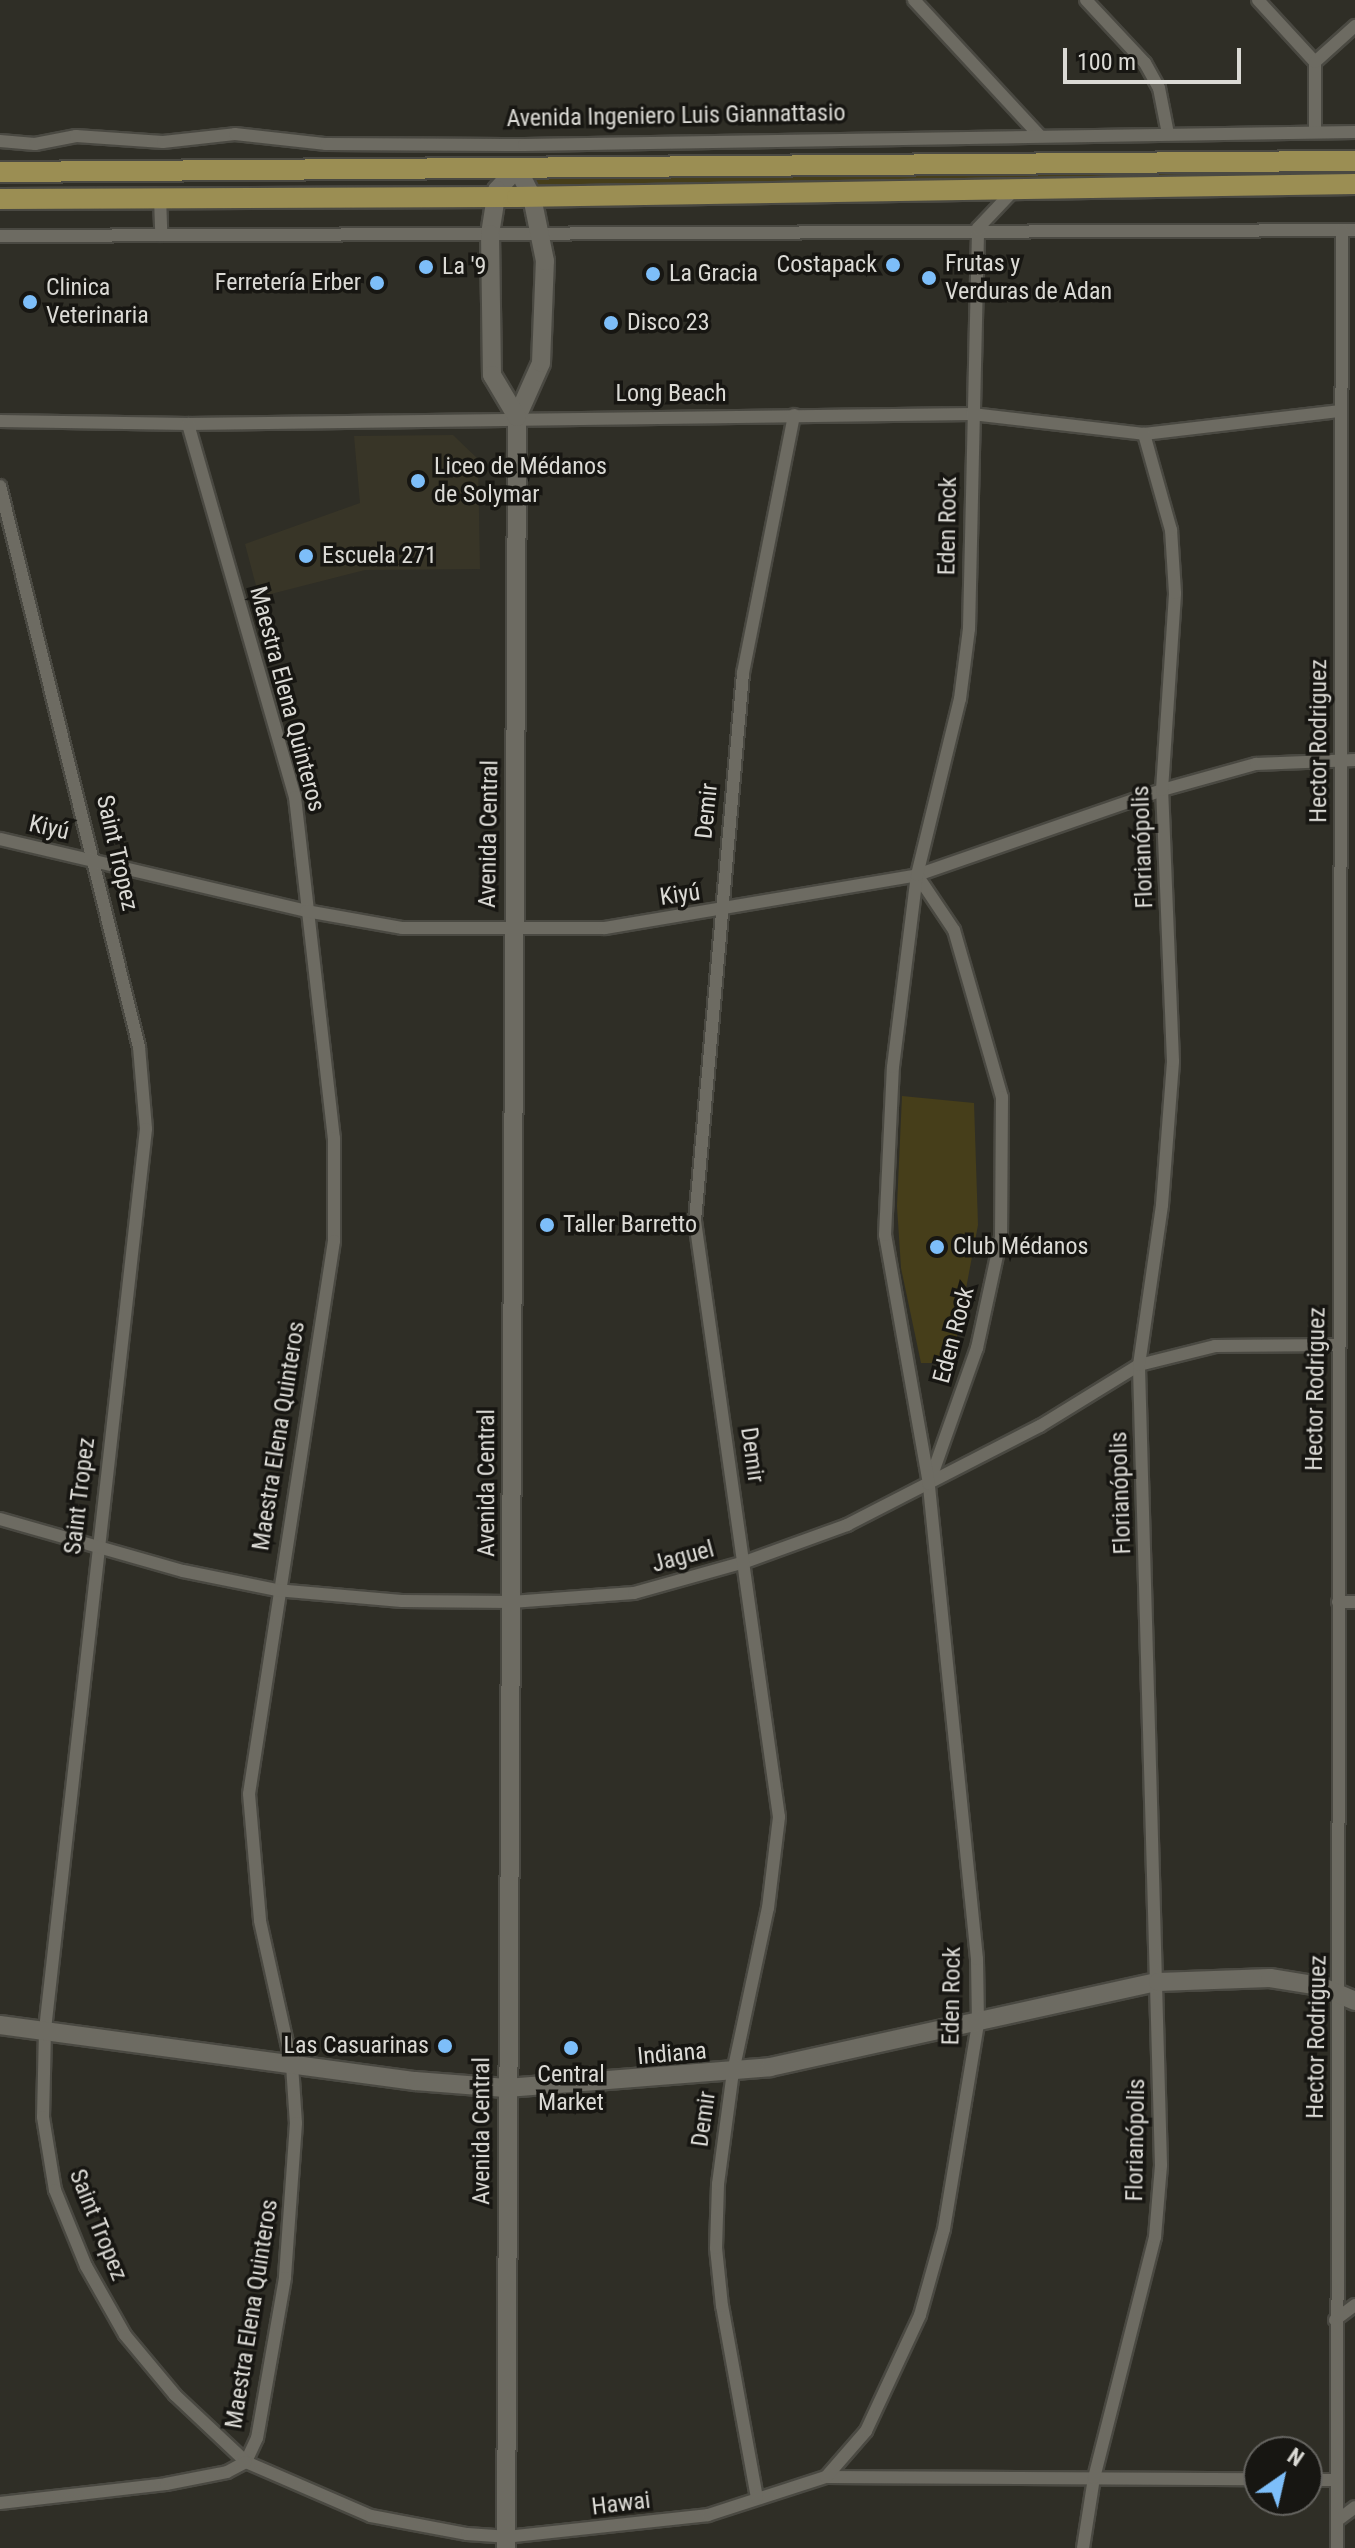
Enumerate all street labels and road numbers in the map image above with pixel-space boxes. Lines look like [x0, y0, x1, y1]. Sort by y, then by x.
street label: Avenida Ingeniero Luis Giannattasio [506, 99, 846, 133]
street label: Long Beach [616, 380, 726, 408]
street label: Eden Rock [933, 476, 963, 576]
street label: Maestra Elena Quinteros [243, 583, 331, 815]
street label: Hector Rodriguez [1305, 659, 1333, 823]
street label: Avenida Central [473, 760, 505, 908]
street label: Demir [690, 782, 724, 840]
street label: Florianópolis [1126, 785, 1160, 909]
street label: Saint Tropez [90, 792, 144, 914]
street label: Kiyú [26, 809, 72, 847]
street label: Kiyú [658, 878, 702, 912]
street label: Eden Rock [927, 1284, 981, 1386]
street label: Hector Rodriguez [1300, 1307, 1332, 1471]
street label: Maestra Elena Quinteros [247, 1319, 311, 1553]
street label: Avenida Central [473, 1409, 501, 1557]
street label: Demir [734, 1425, 770, 1485]
street label: Florianópolis [1104, 1431, 1138, 1555]
street label: Saint Tropez [59, 1436, 101, 1556]
street label: Jaguel [649, 1535, 717, 1579]
street label: Eden Rock [937, 1946, 967, 2046]
street label: Hector Rodriguez [1301, 1955, 1333, 2119]
street label: Indiana [636, 2037, 708, 2071]
street label: Avenida Central [468, 2057, 496, 2205]
street label: Florianópolis [1121, 2078, 1151, 2202]
street label: Demir [686, 2089, 722, 2149]
street label: Saint Tropez [63, 2165, 133, 2285]
street label: Maestra Elena Quinteros [220, 2197, 284, 2431]
street label: Hawai [590, 2486, 652, 2522]

